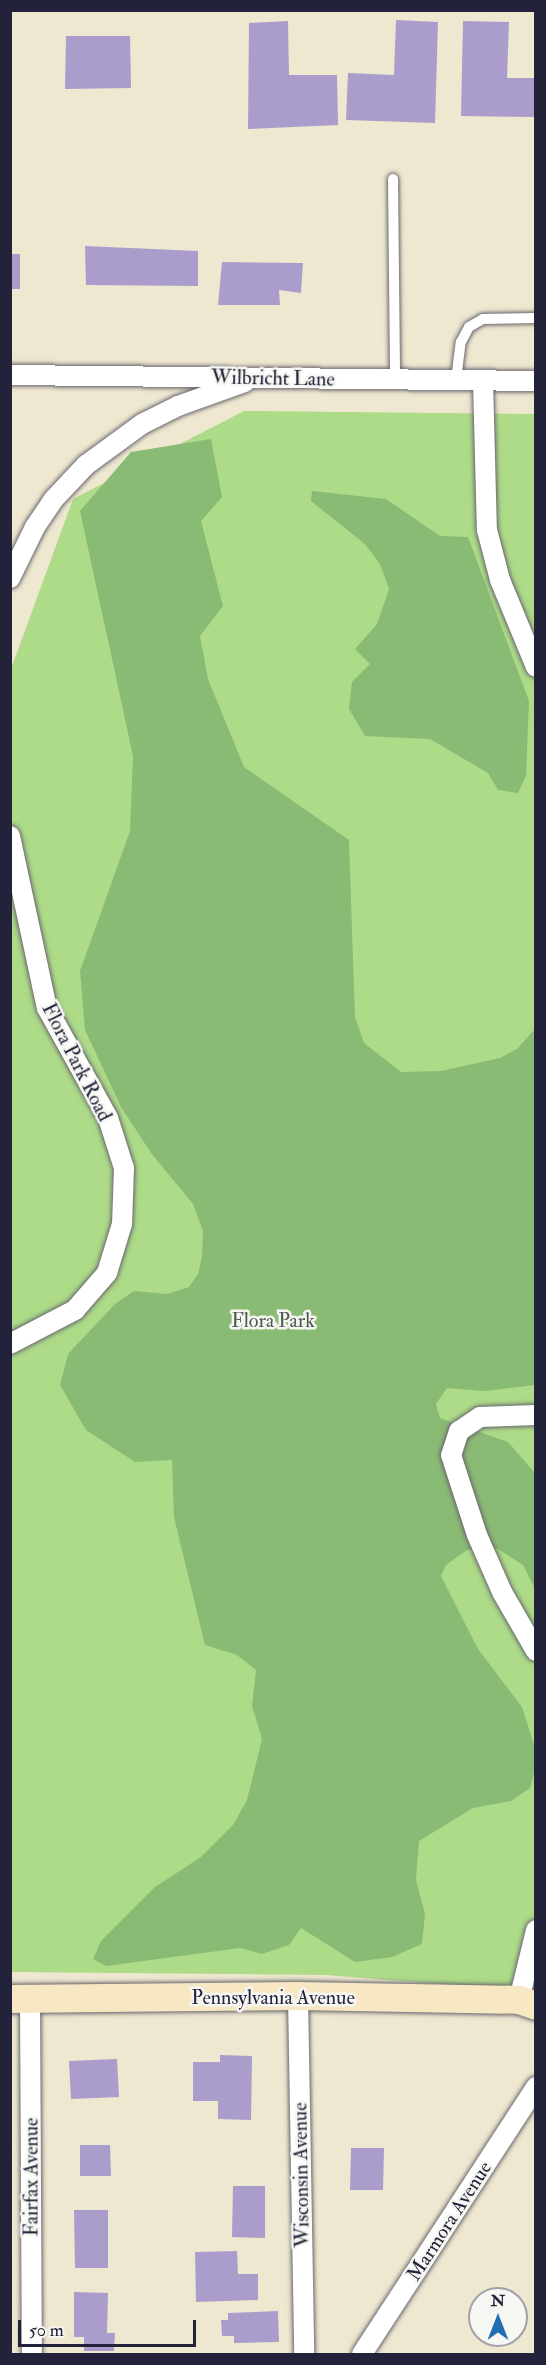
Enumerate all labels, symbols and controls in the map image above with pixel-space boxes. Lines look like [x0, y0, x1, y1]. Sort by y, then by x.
street label: Wilbricht Lane [211, 365, 335, 391]
street label: Flora Park Road [37, 999, 117, 1125]
park label: Flora Park [231, 1308, 315, 1332]
street label: Pennsylvania Avenue [191, 1985, 355, 2009]
street label: Wisconsin Avenue [288, 2102, 314, 2248]
street label: Fairfax Avenue [19, 2118, 43, 2236]
street label: Marmora Avenue [401, 2157, 497, 2285]
north arrow [468, 2287, 528, 2347]
text: N [491, 2291, 505, 2311]
scale bar [21, 2308, 200, 2346]
text: 50 m [29, 2319, 64, 2342]

